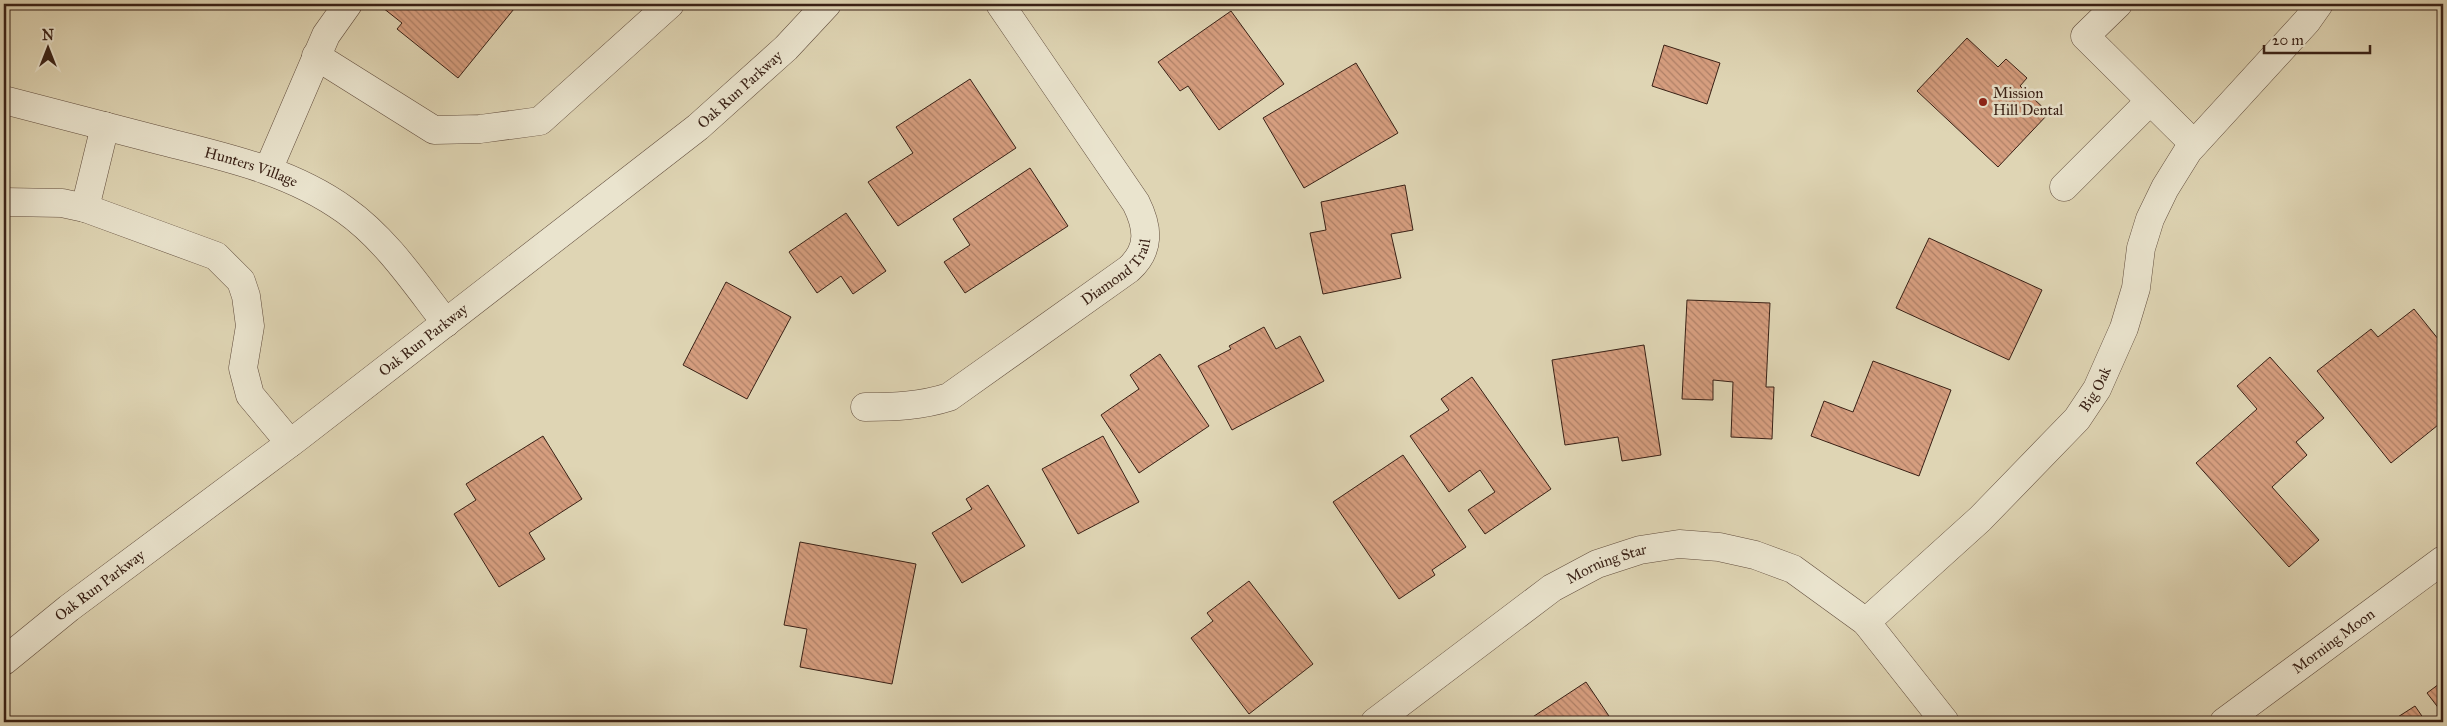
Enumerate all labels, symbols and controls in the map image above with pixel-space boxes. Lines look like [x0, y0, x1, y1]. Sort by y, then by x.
north arrow [22, 22, 72, 72]
scale bar [2264, 22, 2371, 54]
text: N [42, 27, 54, 44]
text: 20 m [2272, 31, 2304, 49]
street label: Oak Run Parkway [694, 46, 787, 132]
place label: Mission Hill Dental [1993, 84, 2064, 119]
marker: Mission Hill Dental [1977, 96, 1989, 108]
street label: Hunters Village [203, 143, 301, 191]
street label: Diamond Trail [1078, 237, 1154, 309]
street label: Oak Run Parkway [375, 299, 472, 380]
street label: Big Oak [2075, 364, 2115, 415]
street label: Morning Star [1563, 540, 1648, 588]
street label: Oak Run Parkway [51, 545, 149, 625]
street label: Morning Moon [2289, 605, 2378, 677]

